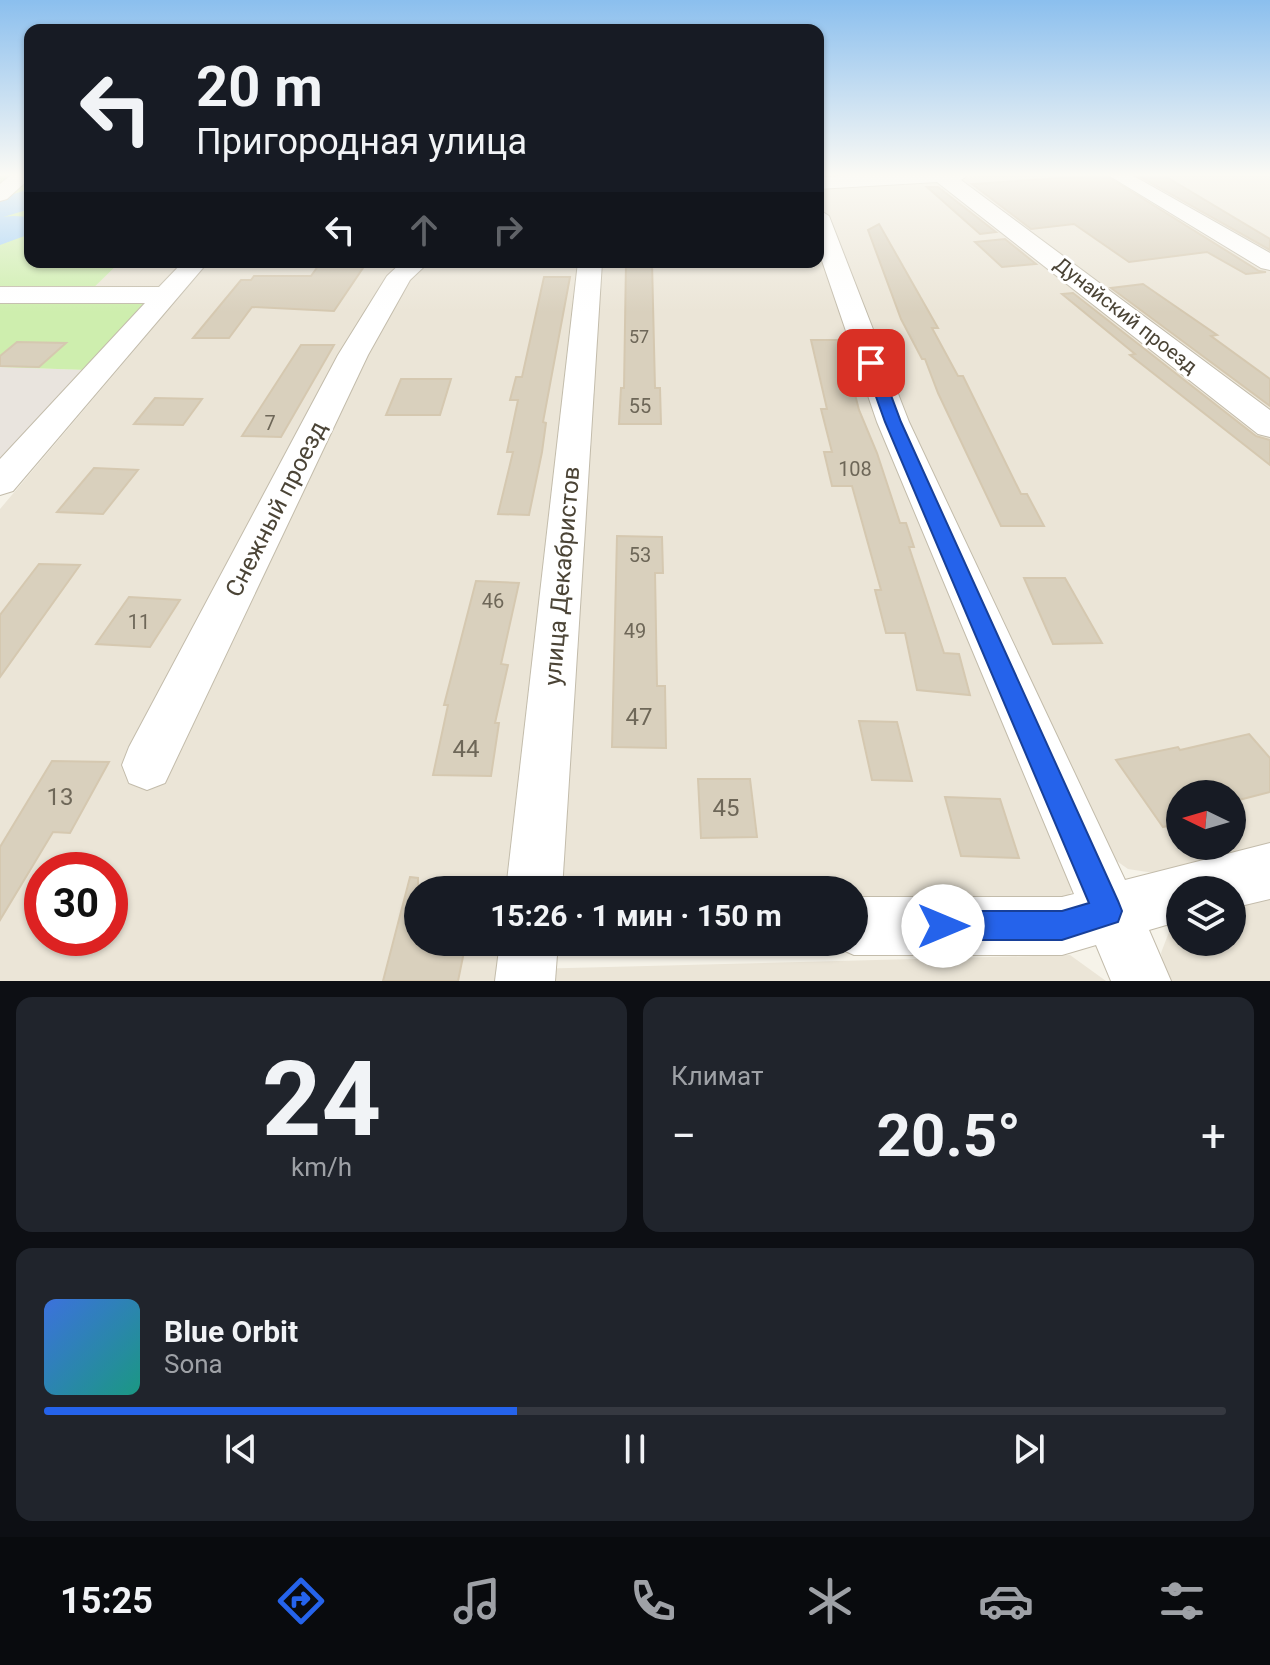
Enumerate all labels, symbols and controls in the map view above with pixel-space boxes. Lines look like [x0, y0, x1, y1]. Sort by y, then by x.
text: 20 m [196, 54, 323, 120]
icon: left [64, 56, 168, 160]
text: Пригородная улица [196, 121, 527, 163]
icon: left [318, 208, 362, 252]
icon: ahead [402, 208, 446, 252]
icon: right [486, 208, 530, 252]
street label: Дунайский проезд [1050, 252, 1202, 378]
house number: 57 [629, 326, 649, 347]
pin [837, 329, 905, 397]
icon: arrive [849, 341, 893, 385]
house number: 55 [629, 394, 651, 418]
house number: 7 [264, 411, 276, 435]
street label: Снежный проезд [220, 417, 332, 601]
house number: 108 [838, 457, 872, 481]
street label: улица Декабристов [538, 465, 586, 687]
house number: 53 [629, 543, 651, 567]
house number: 46 [482, 589, 504, 613]
house number: 11 [128, 610, 150, 634]
house number: 49 [624, 619, 646, 643]
house number: 47 [626, 703, 652, 731]
house number: 44 [453, 735, 479, 763]
north arrow [1166, 780, 1246, 860]
map controls [1166, 780, 1246, 956]
house number: 13 [47, 783, 73, 811]
house number: 45 [713, 794, 739, 822]
speed limit sign: 30 [24, 852, 128, 956]
button: layers [1166, 876, 1246, 956]
position arrow [901, 884, 985, 968]
text: 15:26 · 1 мин · 150 m [490, 898, 782, 933]
text: 24 [262, 1039, 381, 1160]
text: Климат [671, 1061, 763, 1091]
text: 20.5° [877, 1100, 1021, 1171]
text: − [671, 1110, 696, 1162]
text: + [1201, 1110, 1226, 1162]
text: km/h [291, 1152, 352, 1182]
text: Blue Orbit [164, 1314, 298, 1349]
text: Sona [164, 1349, 223, 1379]
icon: previous [219, 1427, 263, 1471]
icon: pause [613, 1427, 657, 1471]
icon: next [1007, 1427, 1051, 1471]
icon: directions [273, 1573, 329, 1629]
icon: music [449, 1573, 505, 1629]
icon: phone [625, 1573, 681, 1629]
icon: climate [802, 1573, 858, 1629]
icon: car [978, 1573, 1034, 1629]
icon: filters [1154, 1573, 1210, 1629]
text: 15:25 [60, 1580, 153, 1622]

